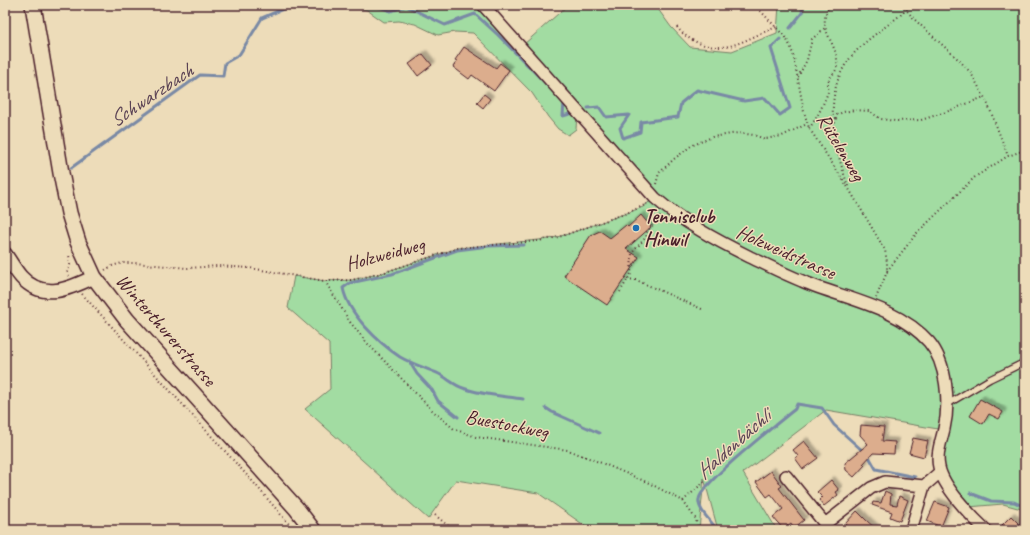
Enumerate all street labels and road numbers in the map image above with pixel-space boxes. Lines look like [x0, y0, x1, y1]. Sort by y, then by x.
street label: Rütelenweg [811, 109, 872, 187]
street label: Holzweidstrasse [733, 219, 841, 286]
street label: Holzweidweg [343, 231, 429, 276]
street label: Winterthurerstrasse [110, 269, 223, 392]
street label: Buestockweg [464, 404, 552, 445]

